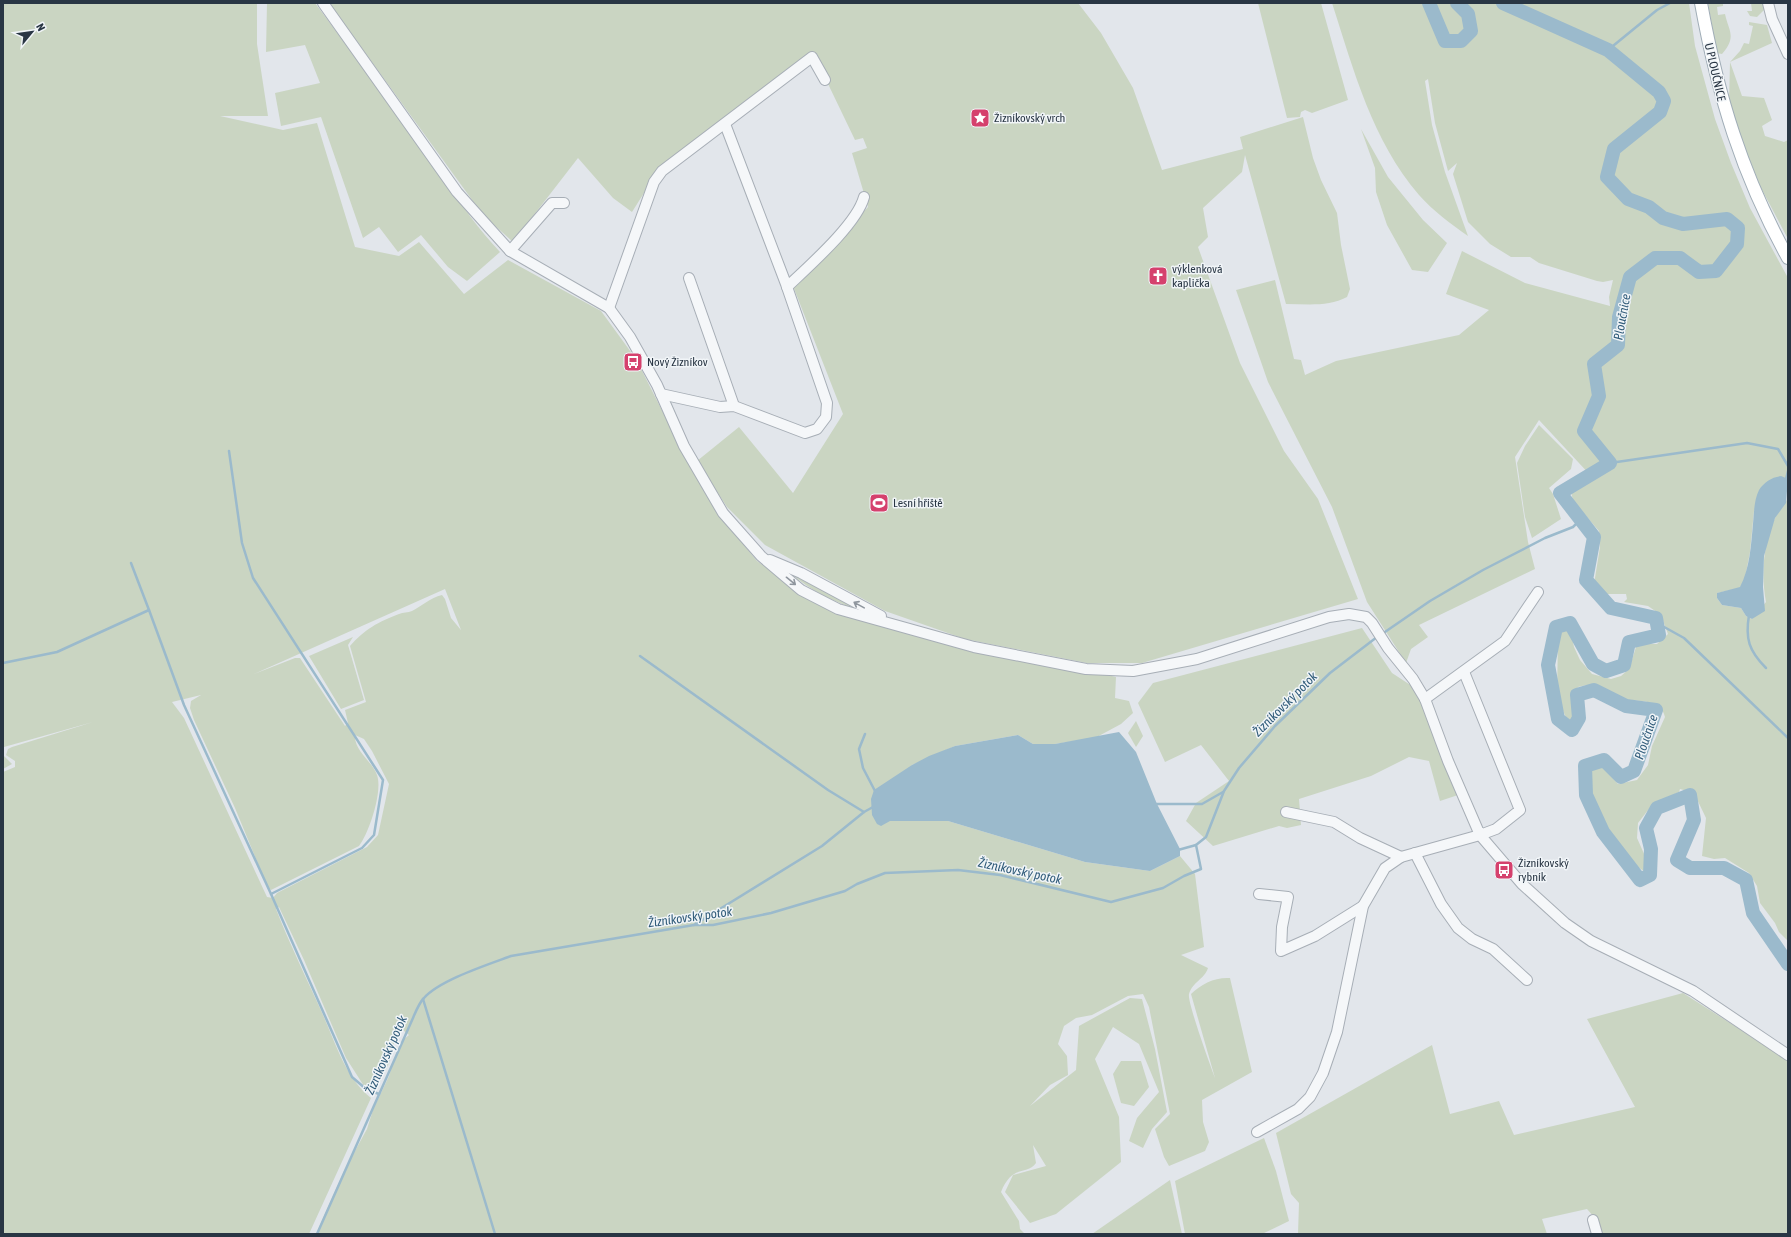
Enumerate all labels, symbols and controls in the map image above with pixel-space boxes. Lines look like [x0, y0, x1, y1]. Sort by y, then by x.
north arrow [12, 12, 52, 52]
text: N [34, 21, 48, 33]
street label: U PLOUČNICE [1702, 42, 1728, 102]
place icon: Žizníkovský vrch [969, 107, 991, 129]
place label: Žizníkovský vrch [994, 111, 1065, 125]
place label: výklenková kaplička [1172, 262, 1222, 290]
church icon: výklenková kaplička [1147, 265, 1169, 287]
water label: Ploučnice [1611, 293, 1633, 341]
bus stop icon: Nový Žizníkov [622, 351, 644, 373]
place label: Nový Žizníkov [647, 355, 708, 369]
sports icon: Lesní hřiště [868, 492, 890, 514]
place label: Lesní hřiště [893, 496, 943, 510]
one-way arrow [786, 577, 797, 586]
one-way arrow [853, 600, 865, 608]
water label: Žizníkovský potok [1250, 669, 1320, 739]
water label: Ploučnice [1631, 712, 1661, 762]
water label: Žizníkovský potok [977, 855, 1063, 887]
place label: Žizníkovský rybník [1518, 856, 1569, 884]
bus stop icon: Žizníkovský rybník [1493, 859, 1515, 881]
water label: Žizníkovský potok [647, 904, 733, 930]
water label: Žizníkovský potok [362, 1013, 410, 1097]

